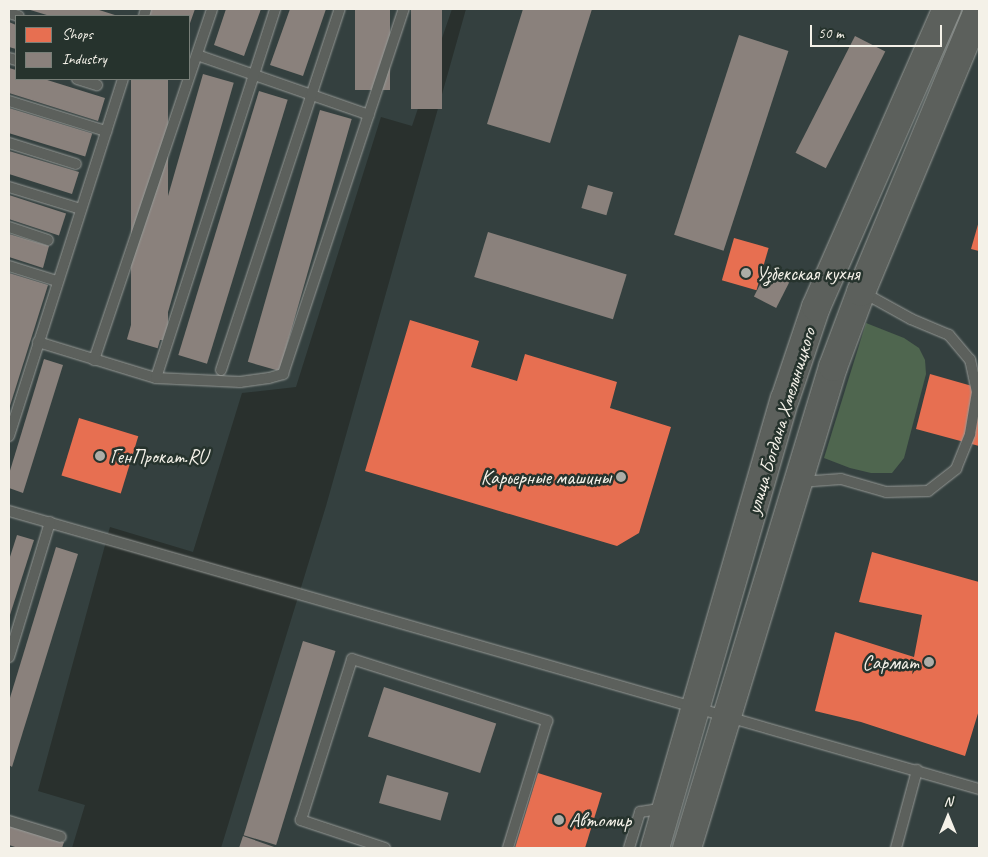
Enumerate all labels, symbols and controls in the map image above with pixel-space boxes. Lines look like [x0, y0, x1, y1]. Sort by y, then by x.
legend [15, 15, 190, 80]
scale bar [813, 15, 946, 47]
text: 50 m [818, 24, 844, 43]
text: Shops [62, 25, 93, 44]
text: Industry [62, 50, 107, 69]
place label: Узбекская кухня [756, 261, 860, 285]
marker: Узбекская кухня [740, 267, 752, 279]
street label: улица Богдана Хмельницкого [741, 325, 821, 517]
place label: ГенПрокат.RU [110, 444, 207, 468]
marker: ГенПрокат.RU [94, 450, 106, 462]
place label: Карьерные машины [478, 465, 611, 489]
marker: Карьерные машины [615, 471, 627, 483]
place label: Сармат [862, 650, 919, 674]
marker: Сармат [923, 656, 935, 668]
north arrow [923, 792, 973, 842]
text: N [944, 793, 952, 810]
place label: Автомир [569, 808, 631, 832]
marker: Автомир [553, 814, 565, 826]

